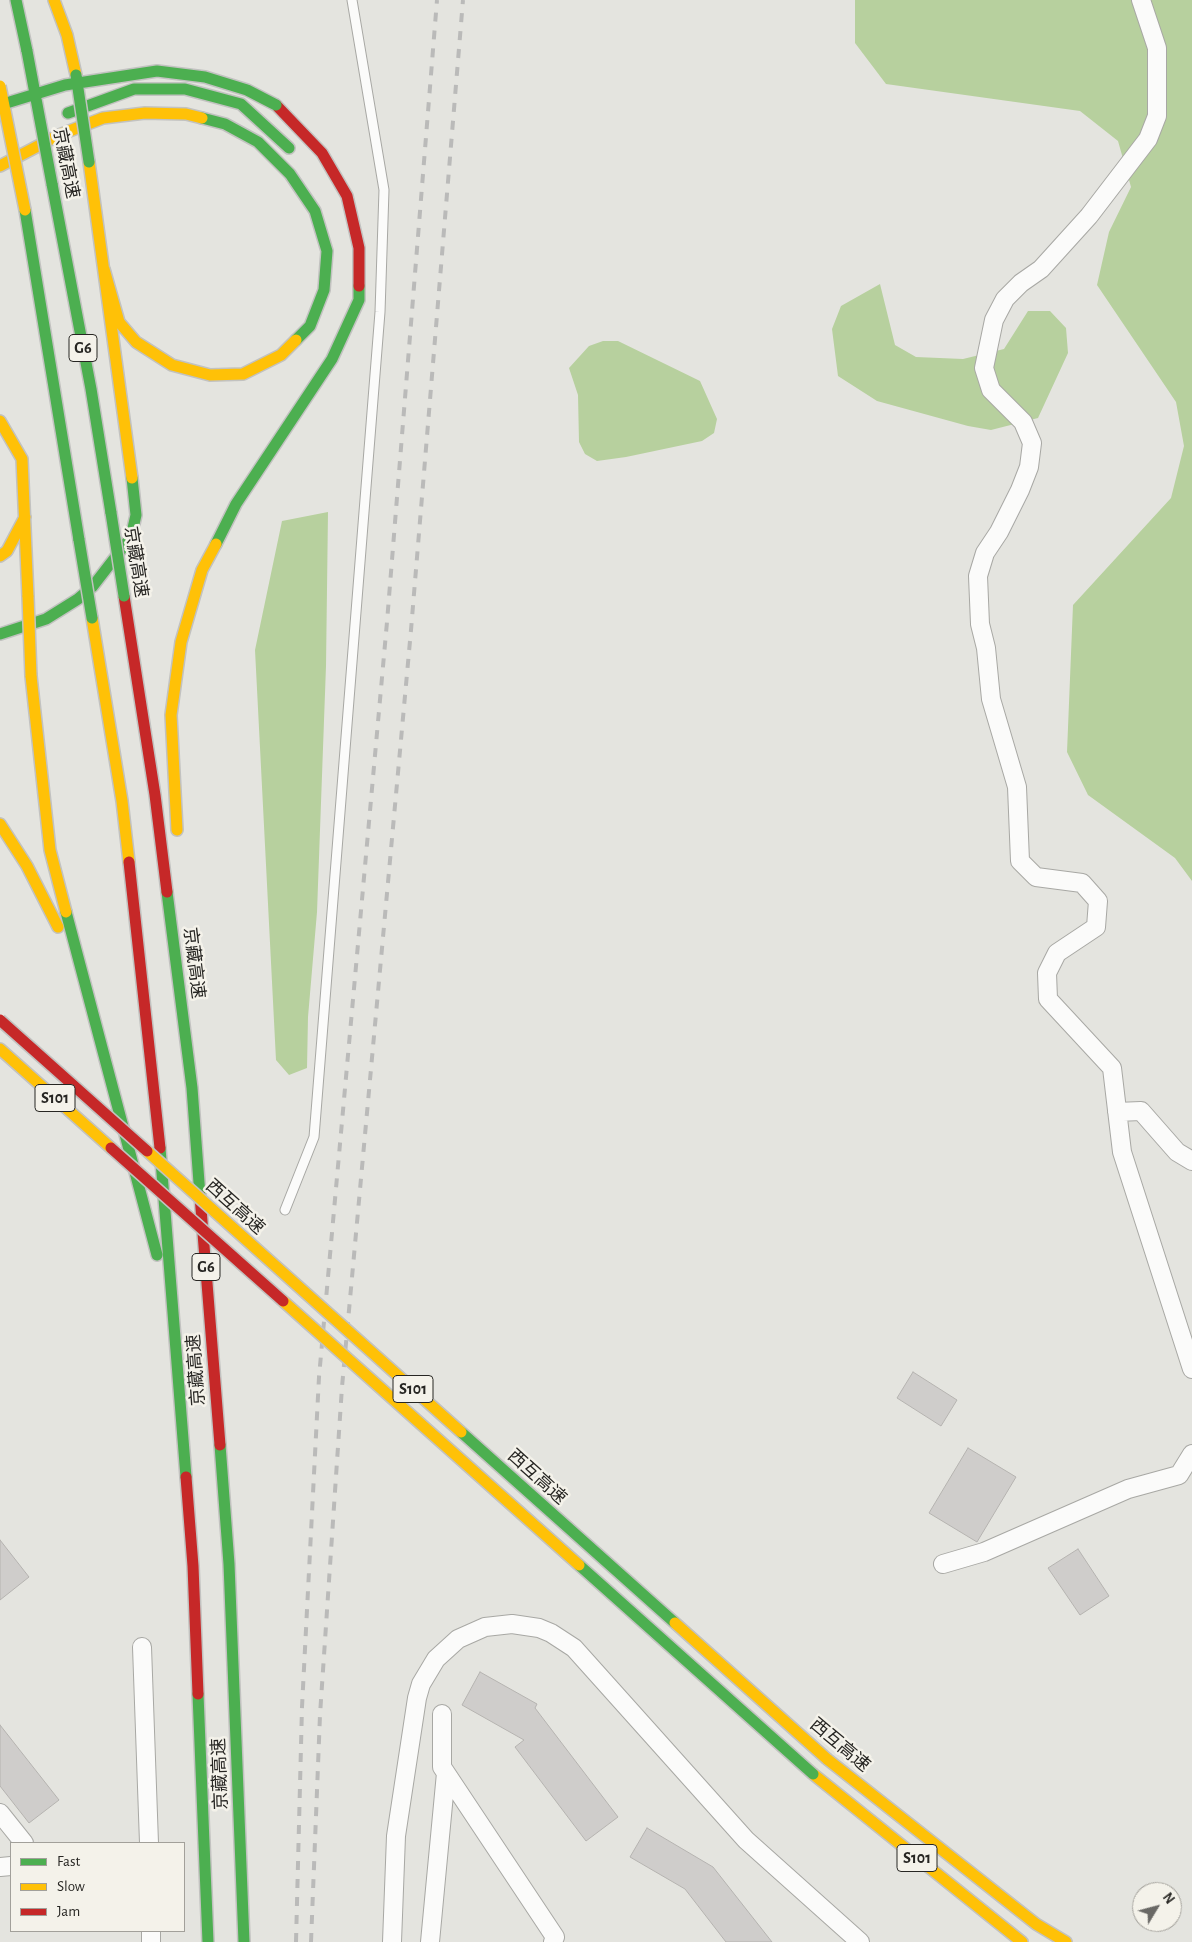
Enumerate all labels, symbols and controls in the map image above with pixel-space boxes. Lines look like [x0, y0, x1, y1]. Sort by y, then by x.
street label: 京藏高速 [49, 126, 83, 200]
road number: G6 [69, 334, 97, 362]
street label: 京藏高速 [120, 525, 152, 599]
street label: 京藏高速 [179, 926, 209, 1000]
road number: S101 [35, 1084, 75, 1112]
street label: 西互高速 [201, 1175, 269, 1239]
road number: G6 [192, 1254, 220, 1280]
street label: 京藏高速 [183, 1333, 209, 1407]
road number: S101 [393, 1376, 433, 1402]
street label: 西互高速 [503, 1445, 571, 1509]
street label: 西互高速 [805, 1714, 875, 1776]
street label: 京藏高速 [208, 1738, 232, 1810]
legend [10, 1842, 185, 1932]
road number: S101 [897, 1845, 937, 1872]
text: Fast [57, 1854, 80, 1869]
text: Slow [57, 1879, 85, 1894]
north arrow [1132, 1882, 1182, 1932]
text: N [1160, 1890, 1177, 1907]
text: Jam [57, 1904, 80, 1919]

